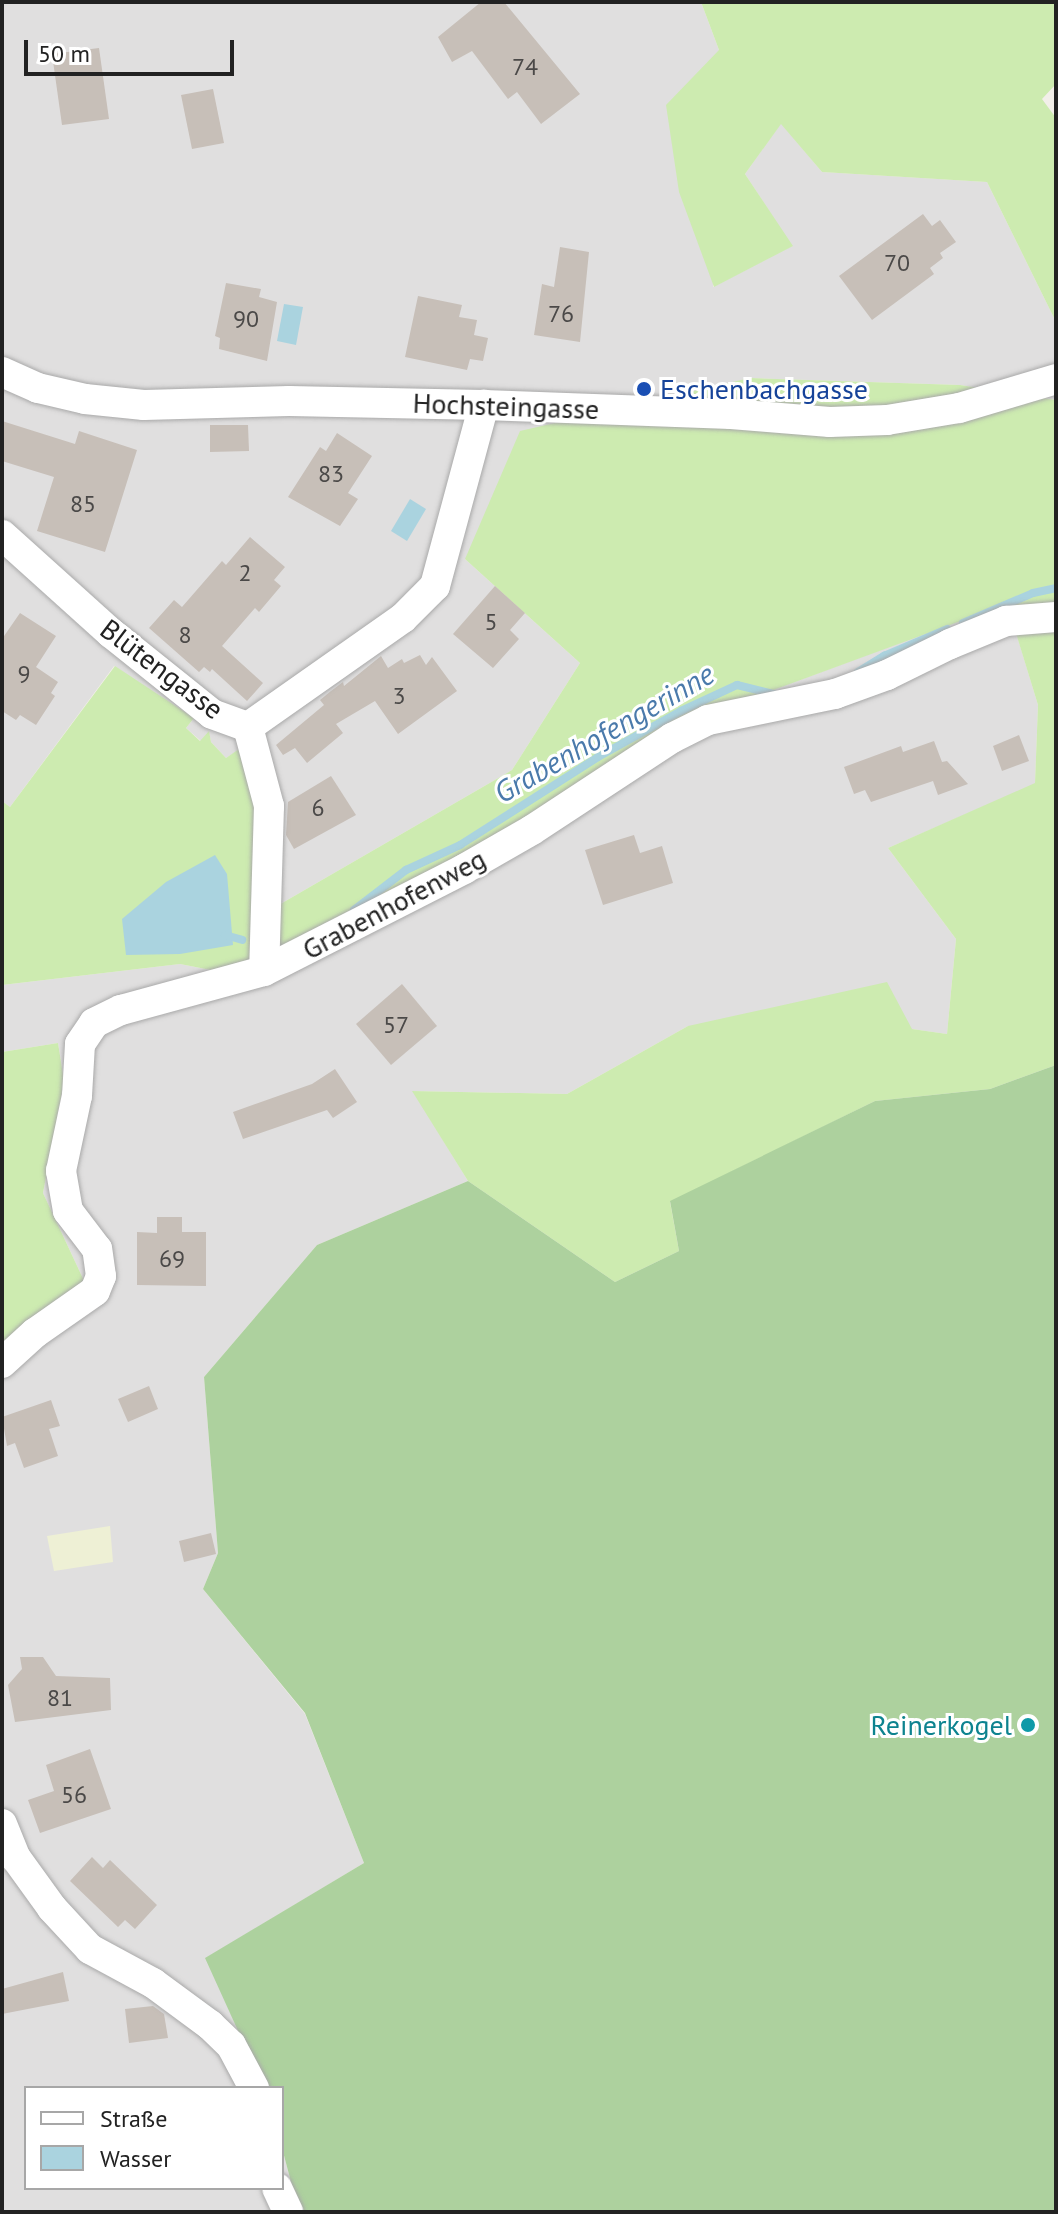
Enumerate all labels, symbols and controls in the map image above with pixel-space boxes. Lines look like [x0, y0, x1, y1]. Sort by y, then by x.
scale bar [28, 24, 238, 74]
text: 50 m [38, 38, 90, 69]
house number: 74 [512, 53, 538, 81]
house number: 70 [884, 249, 910, 277]
house number: 76 [548, 300, 574, 328]
house number: 90 [233, 305, 259, 333]
place label: Eschenbachgasse [660, 372, 868, 406]
marker: Eschenbachgasse [635, 380, 653, 398]
street label: Hochsteingasse [412, 386, 600, 426]
house number: 83 [318, 460, 344, 488]
house number: 85 [70, 490, 96, 518]
house number: 2 [238, 559, 252, 587]
house number: 5 [484, 608, 498, 636]
street label: Blütengasse [94, 612, 230, 726]
house number: 8 [178, 621, 192, 649]
water label: Grabenhofengerinne [488, 655, 720, 811]
house number: 9 [17, 660, 31, 688]
house number: 3 [392, 682, 406, 710]
house number: 6 [311, 794, 325, 822]
street label: Grabenhofenweg [297, 842, 491, 966]
house number: 57 [383, 1011, 409, 1039]
house number: 69 [159, 1245, 185, 1273]
house number: 81 [47, 1684, 73, 1712]
place label: Reinerkogel [870, 1708, 1012, 1742]
marker: Reinerkogel [1019, 1716, 1037, 1734]
house number: 56 [61, 1781, 87, 1809]
legend [24, 2086, 284, 2190]
text: Straße [100, 2103, 167, 2134]
text: Wasser [100, 2143, 171, 2174]

